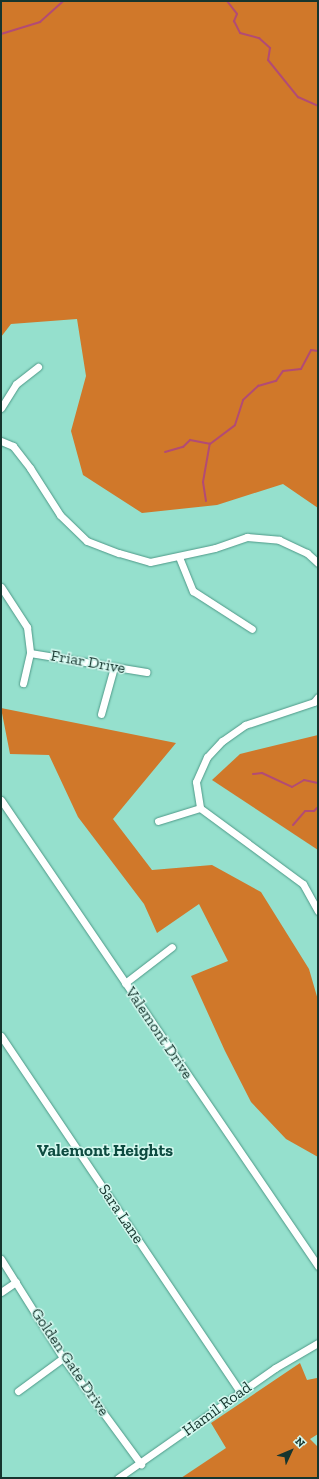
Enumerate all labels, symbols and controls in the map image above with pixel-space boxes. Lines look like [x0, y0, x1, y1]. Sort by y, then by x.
street label: Friar Drive [49, 646, 127, 678]
street label: Valemont Drive [121, 983, 197, 1083]
district label: Valemont Heights [37, 1141, 173, 1161]
street label: Sara Lane [94, 1181, 148, 1247]
street label: Golden Gate Drive [27, 1304, 113, 1420]
street label: Hamil Road [179, 1378, 255, 1440]
north arrow [271, 1431, 311, 1471]
text: N [292, 1435, 308, 1450]

